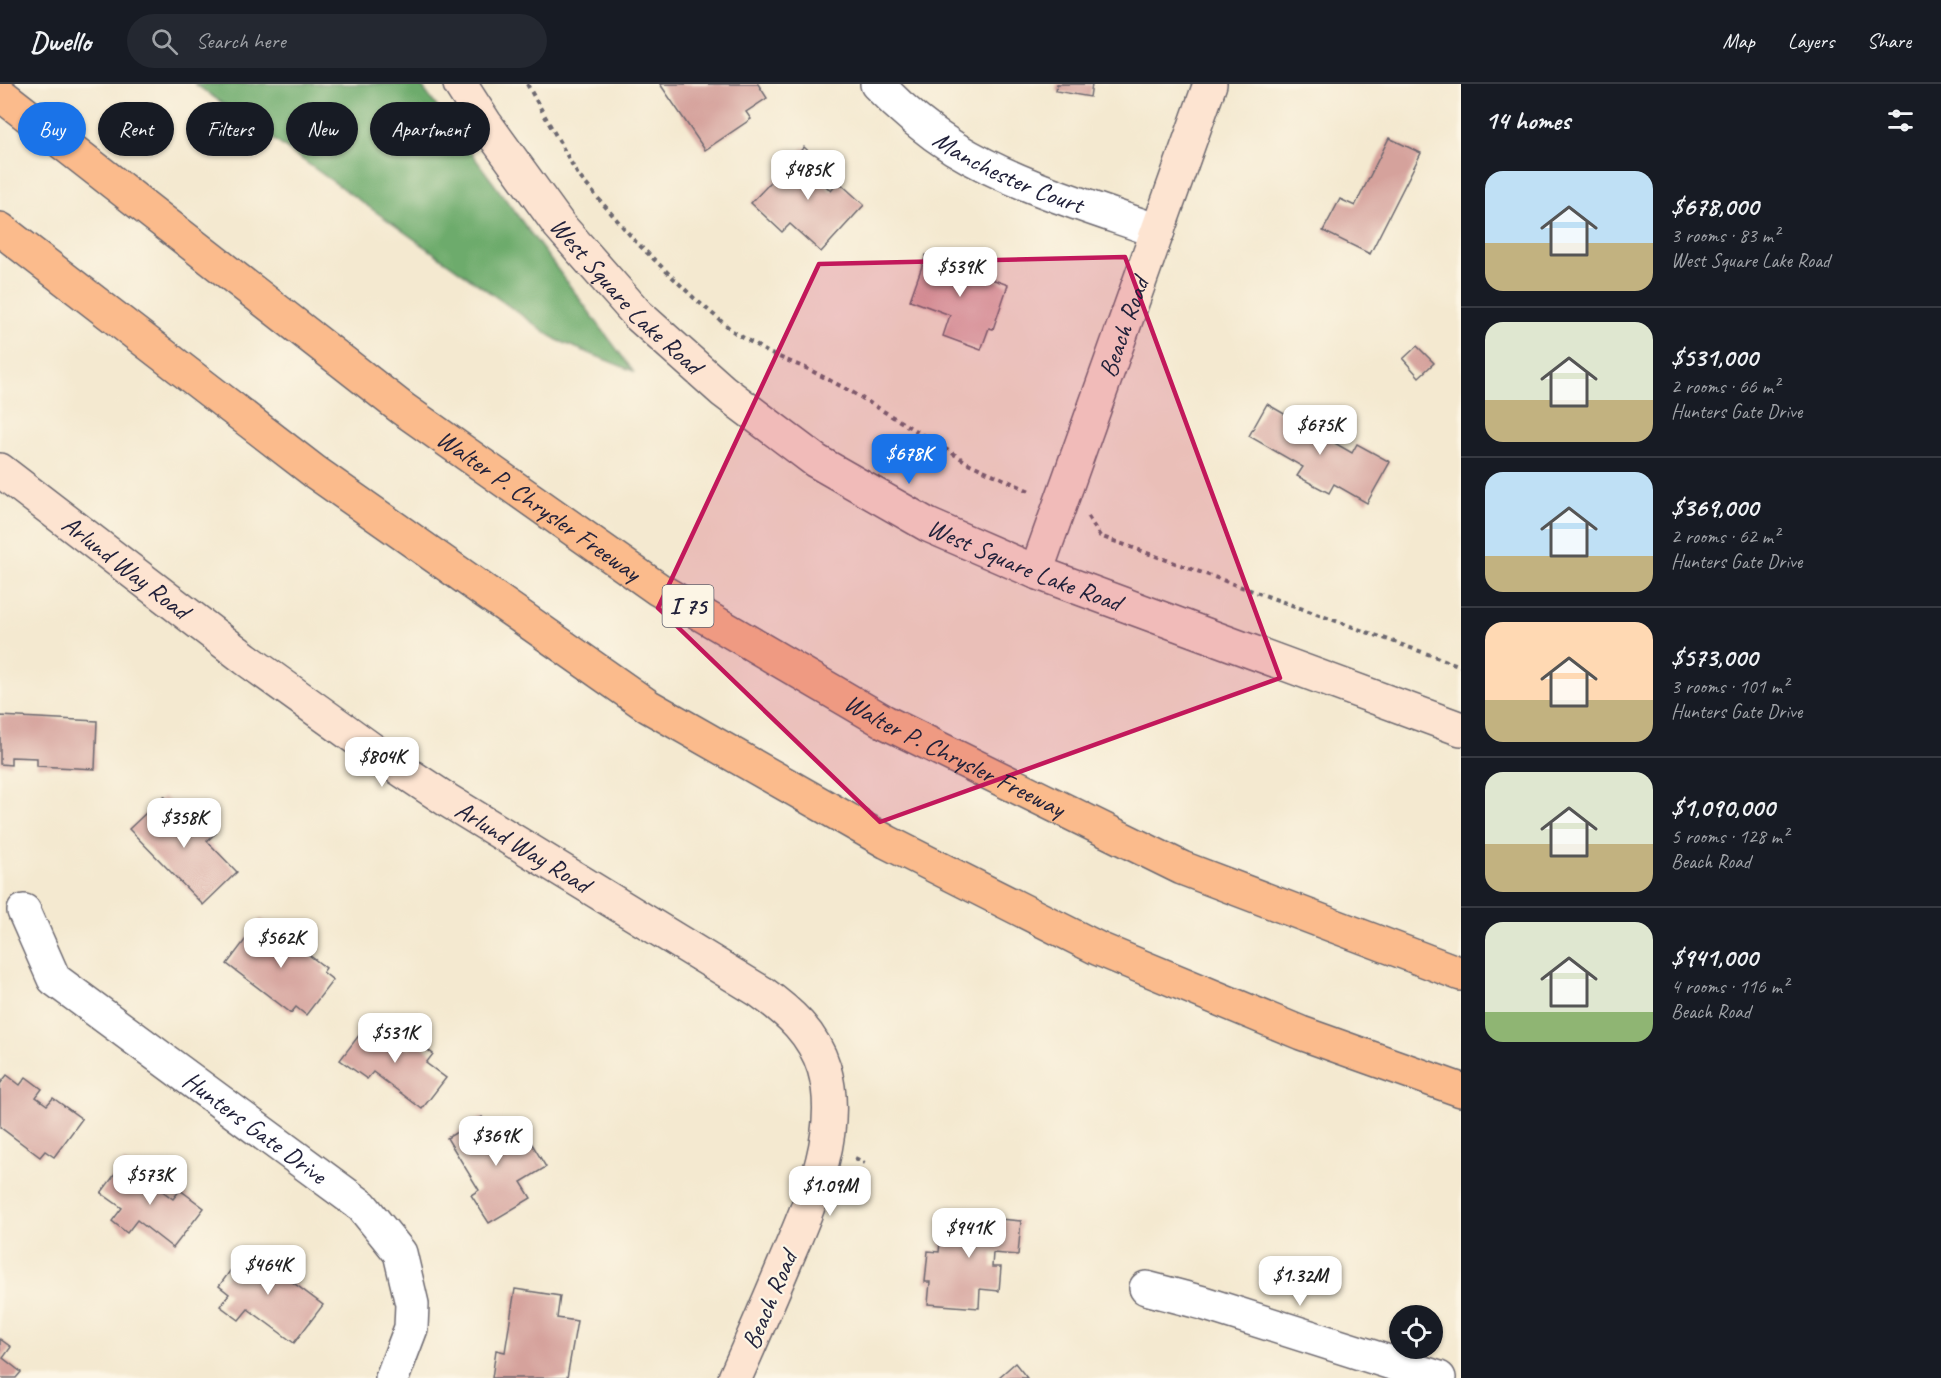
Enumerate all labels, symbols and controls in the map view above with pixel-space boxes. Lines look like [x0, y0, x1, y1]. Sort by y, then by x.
search box [127, 14, 547, 68]
text: Dwello [30, 24, 91, 59]
icon: search [148, 25, 181, 58]
text: Search here [196, 27, 286, 55]
text: Map [1722, 28, 1755, 54]
text: Layers [1788, 28, 1834, 54]
text: Share [1867, 28, 1911, 54]
chip: Buy [18, 102, 86, 156]
chip: Rent [98, 102, 174, 156]
chip: Filters [186, 102, 274, 156]
chip: New [286, 102, 358, 156]
chip: Apartment [370, 102, 490, 156]
text: 14 homes [1485, 104, 1570, 137]
icon: filters [1884, 104, 1917, 137]
street label: Manchester Court [927, 123, 1090, 222]
pin: $485K [766, 150, 850, 201]
text: $485K [785, 157, 831, 182]
text: $678,000 [1671, 190, 1759, 223]
icon: home [1533, 195, 1605, 267]
street label: West Square Lake Road [542, 210, 712, 384]
text: 3 rooms · 83 m² [1671, 223, 1779, 248]
pin: $539K [918, 247, 1002, 298]
text: West Square Lake Road [1671, 248, 1830, 273]
text: $539K [937, 254, 983, 279]
street label: Beach Road [1091, 269, 1158, 382]
text: $531,000 [1671, 341, 1758, 374]
icon: home [1533, 346, 1605, 418]
text: 2 rooms · 66 m² [1671, 374, 1779, 399]
text: Hunters Gate Drive [1671, 399, 1802, 424]
pin: $675K [1278, 405, 1362, 456]
text: $675K [1297, 412, 1343, 437]
street label: Walter P. Chrysler Freeway [430, 422, 649, 590]
pin: $678K [867, 434, 951, 485]
text: $678K [886, 441, 932, 466]
text: $369,000 [1671, 491, 1758, 524]
icon: home [1533, 496, 1605, 568]
street label: Arlund Way Road [55, 508, 199, 629]
street label: West Square Lake Road [922, 511, 1130, 620]
text: 2 rooms · 62 m² [1671, 524, 1779, 549]
text: Hunters Gate Drive [1671, 549, 1802, 574]
road number: I 75 [662, 585, 714, 627]
text: $573,000 [1671, 641, 1758, 674]
icon: home [1533, 646, 1605, 718]
text: 3 rooms · 101 m² [1671, 674, 1788, 699]
street label: Walter P. Chrysler Freeway [839, 686, 1072, 826]
text: Hunters Gate Drive [1671, 699, 1802, 724]
pin: $804K [340, 737, 424, 788]
text: $804K [359, 744, 405, 769]
text: $1,090,000 [1671, 791, 1775, 824]
street label: Arlund Way Road [449, 793, 600, 903]
icon: home [1533, 796, 1605, 868]
pin: $358K [142, 798, 226, 849]
text: $358K [161, 805, 207, 830]
text: 5 rooms · 128 m² [1671, 824, 1788, 849]
text: Beach Road [1671, 849, 1751, 874]
pin: $562K [239, 918, 323, 969]
text: $562K [258, 925, 304, 950]
text: $941,000 [1671, 941, 1758, 974]
icon: home [1533, 946, 1605, 1018]
text: 4 rooms · 116 m² [1671, 974, 1788, 999]
text: Beach Road [1671, 999, 1751, 1024]
pin: $531K [353, 1013, 437, 1064]
text: $531K [372, 1020, 418, 1045]
street label: Hunters Gate Drive [176, 1064, 334, 1192]
pin: $369K [454, 1116, 538, 1167]
text: $369K [473, 1123, 519, 1148]
pin: $573K [108, 1155, 192, 1206]
text: $573K [127, 1162, 173, 1187]
pin: $1.09M [781, 1166, 879, 1217]
text: $1.09M [803, 1173, 857, 1198]
pin: $941K [927, 1208, 1011, 1259]
text: $941K [946, 1215, 992, 1240]
street label: Beach Road [734, 1243, 806, 1354]
pin: $464K [226, 1245, 310, 1296]
text: $464K [245, 1252, 291, 1277]
pin: $1.32M [1251, 1256, 1349, 1307]
text: $1.32M [1273, 1263, 1327, 1288]
map controls [1389, 1305, 1443, 1359]
button: locate [1389, 1305, 1443, 1359]

